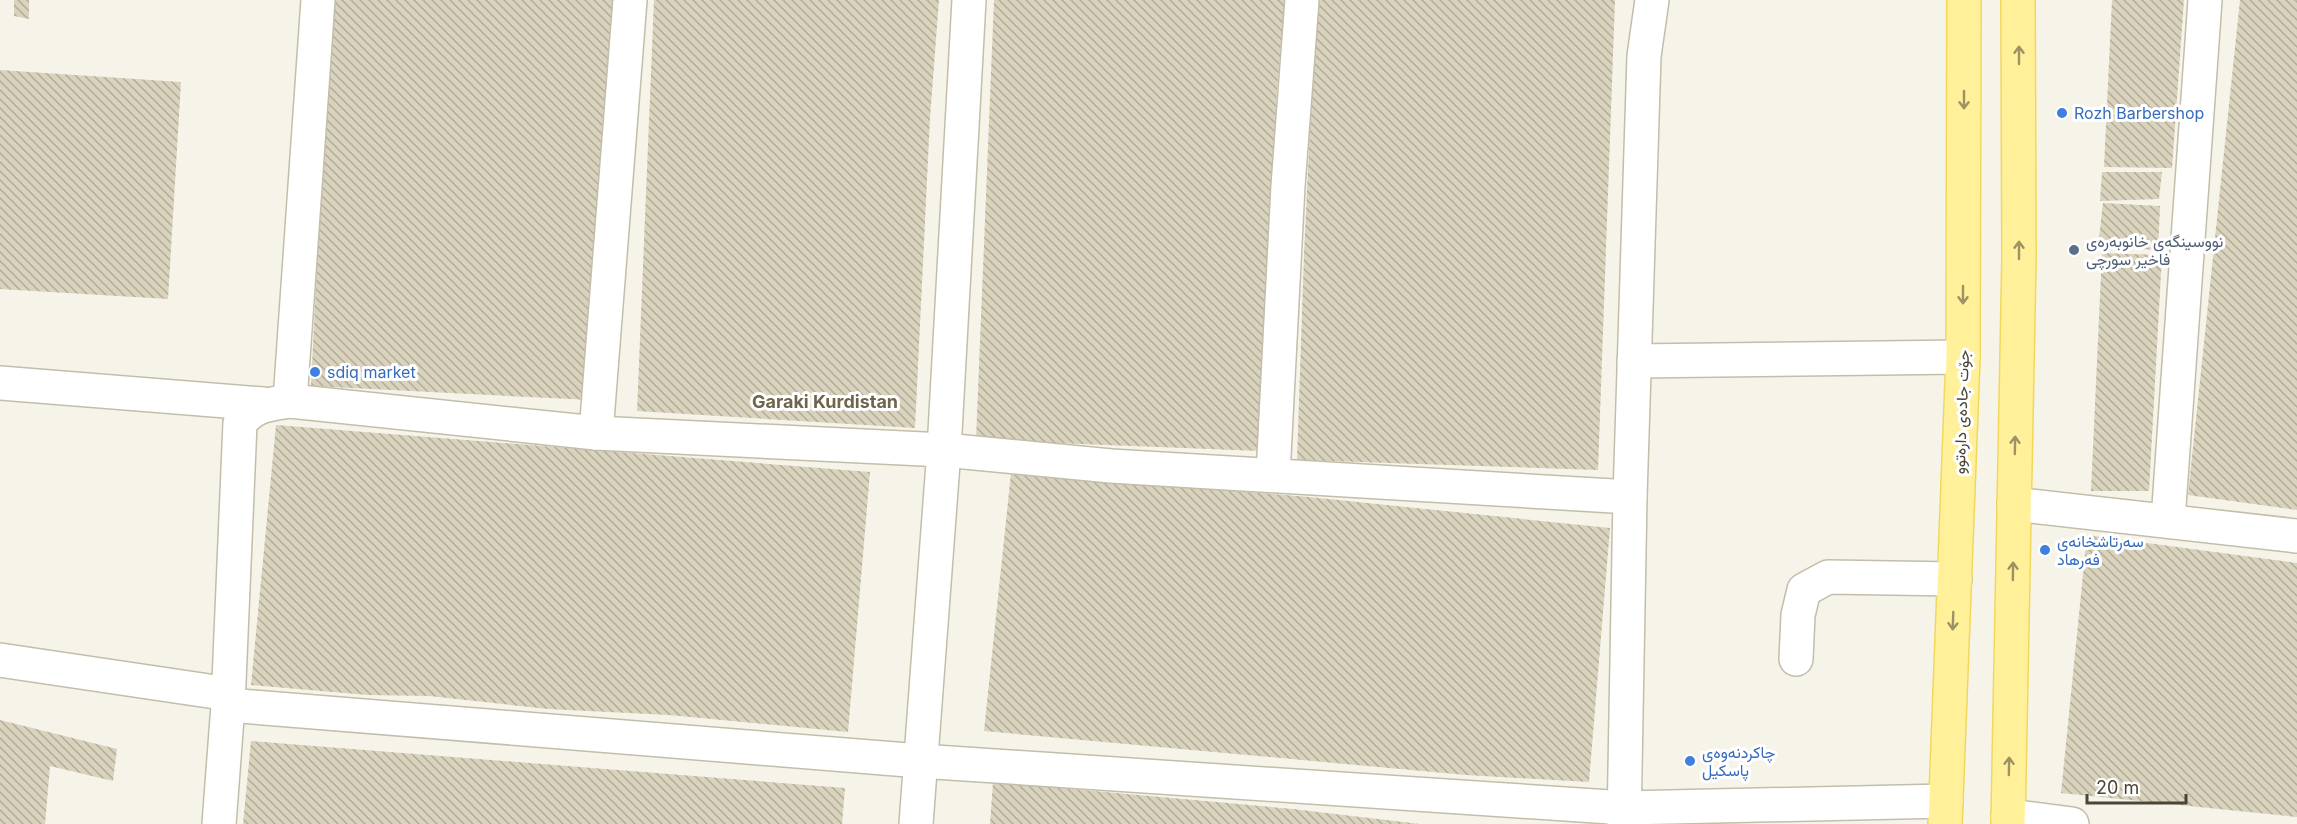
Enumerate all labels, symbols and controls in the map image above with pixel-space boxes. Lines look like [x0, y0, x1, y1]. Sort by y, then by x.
one-way arrow [2013, 46, 2025, 66]
one-way arrow [1958, 90, 1970, 110]
place label: Rozh Barbershop [2074, 103, 2204, 123]
marker: Rozh Barbershop [2055, 106, 2069, 120]
place label: نووسینگەی خانوبەرەی فاخیر سورچی [2086, 231, 2223, 271]
one-way arrow [2013, 241, 2025, 261]
marker: نووسینگەی خانوبەرەی فاخیر سورچی [2067, 243, 2081, 257]
one-way arrow [1957, 285, 1969, 305]
street label: جۆت جادەی دارەتوو [1949, 349, 1974, 475]
place label: sdiq market [327, 362, 416, 382]
marker: sdiq market [308, 365, 322, 379]
district label: Garaki Kurdistan [752, 391, 898, 412]
one-way arrow [2009, 436, 2021, 456]
place label: سەرتاشخانەی فەرهاد [2057, 531, 2144, 570]
marker: سەرتاشخانەی فەرهاد [2038, 543, 2052, 557]
one-way arrow [2007, 561, 2019, 581]
one-way arrow [1948, 611, 1959, 631]
place label: چاکردنەوەی پاسکیل [1702, 742, 1776, 782]
marker: چاکردنەوەی پاسکیل [1683, 754, 1697, 768]
one-way arrow [2004, 756, 2015, 776]
scale bar [2087, 767, 2186, 805]
text: 20 m [2096, 777, 2139, 798]

